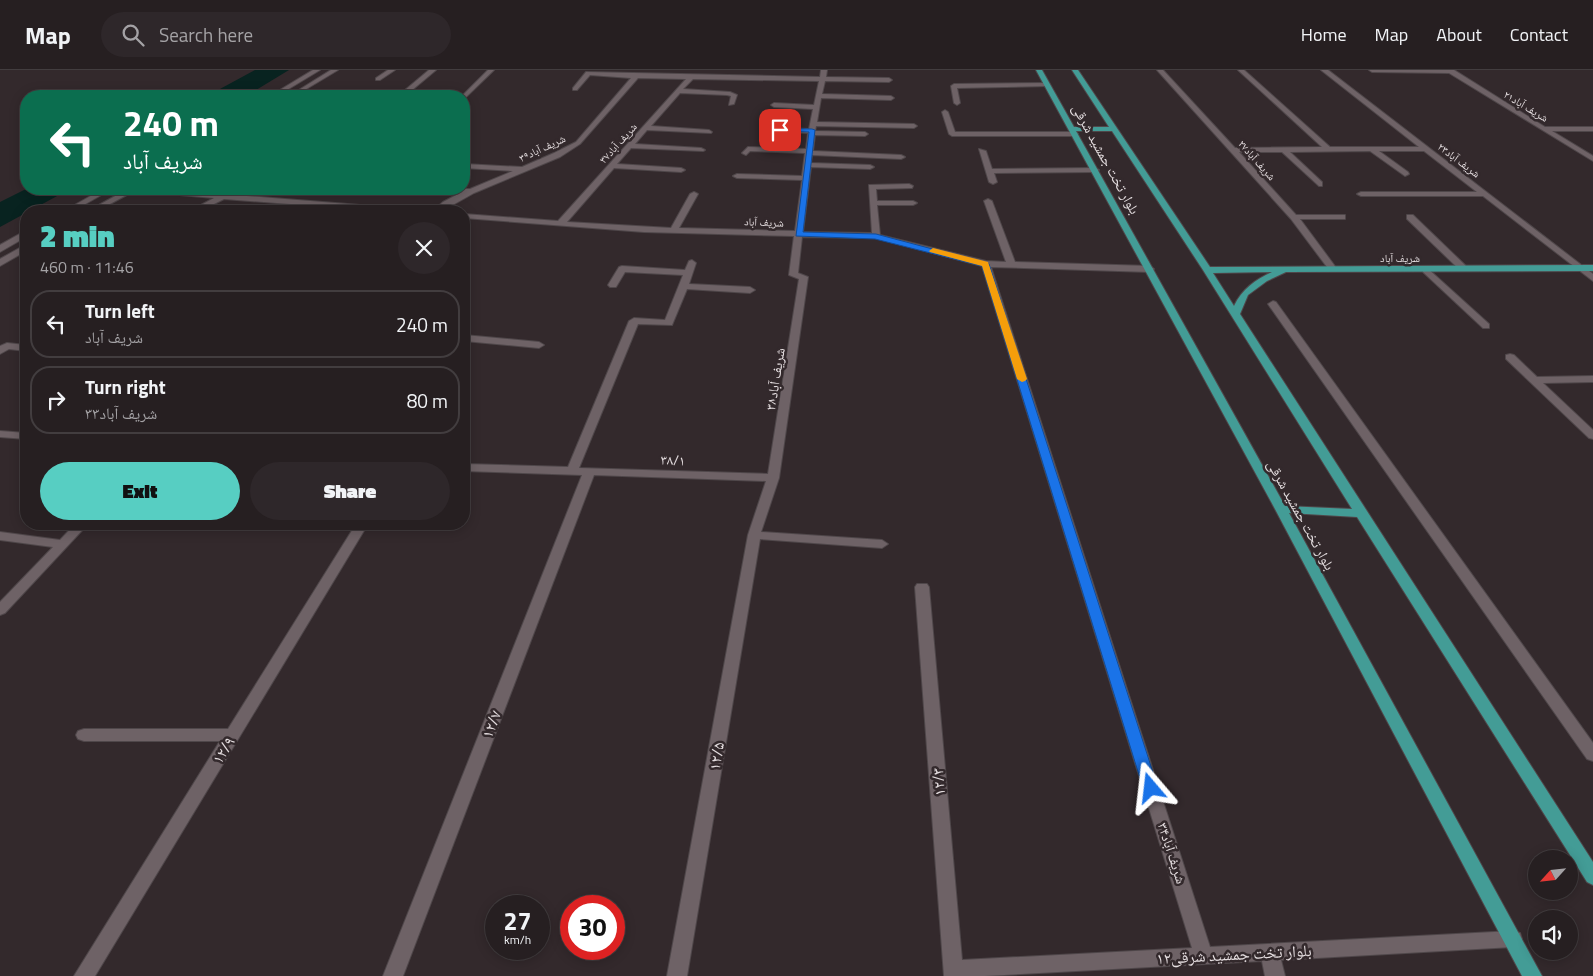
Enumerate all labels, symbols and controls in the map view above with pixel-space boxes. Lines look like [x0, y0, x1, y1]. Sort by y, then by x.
search box [101, 12, 451, 57]
text: Map [25, 17, 71, 53]
text: Search here [159, 20, 253, 49]
icon: search [119, 21, 147, 49]
text: Home [1301, 21, 1347, 48]
text: Map [1375, 21, 1408, 48]
text: About [1436, 21, 1482, 48]
text: Contact [1510, 21, 1568, 48]
street label: شریف آباد۲۱ [1501, 86, 1551, 126]
text: 240 m [123, 96, 219, 150]
street label: بلوار تخت جمشید شرقی [1067, 100, 1146, 218]
pin [759, 109, 801, 151]
icon: left [40, 110, 105, 175]
icon: arrive [766, 116, 794, 144]
street label: شریف آباد۳۷ [595, 119, 641, 167]
street label: شریف آباد۳۹ [516, 130, 568, 166]
street label: شریف آباد۲۷ [1234, 136, 1280, 184]
street label: شریف آباد۲۳ [1434, 139, 1484, 181]
text: شریف آباد [123, 144, 203, 178]
text: 2 min [40, 213, 115, 259]
street label: شریف آباد [744, 213, 784, 231]
button: close [398, 222, 450, 274]
street label: شریف آباد [1380, 250, 1420, 266]
text: 460 m · 11:46 [40, 255, 134, 279]
text: Turn left [85, 296, 155, 325]
icon: left [42, 310, 70, 338]
text: 240 m [396, 310, 448, 339]
text: شریف آباد [85, 325, 143, 349]
street label: شریف آباد۳۸ [759, 346, 790, 412]
text: Turn right [85, 372, 166, 401]
icon: right [42, 386, 70, 414]
text: 80 m [407, 386, 448, 415]
text: شریف آباد۳۳ [85, 401, 157, 425]
street label: ۳۸/۱ [660, 449, 686, 470]
street label: بلوار تخت جمشید شرقی [1262, 456, 1341, 574]
button: Exit [40, 462, 240, 520]
button: Share [250, 462, 450, 520]
street label: ۱۲/۷ [475, 707, 507, 741]
street label: ۱۲/۹ [205, 732, 241, 768]
street label: ۱۲/۵ [702, 740, 730, 772]
position arrow [1124, 761, 1176, 813]
street label: ۱۲/۳ [925, 767, 951, 797]
street label: شریف آباد۳۴ [1153, 820, 1192, 886]
north arrow [1528, 850, 1578, 900]
map controls [1528, 850, 1578, 960]
speed limit sign: 30 [560, 895, 625, 960]
text: 27 [503, 902, 532, 940]
button: sound [1528, 910, 1578, 960]
text: km/h [504, 930, 531, 949]
street label: بلوار تخت جمشید شرقی۱۲ [1156, 938, 1312, 970]

